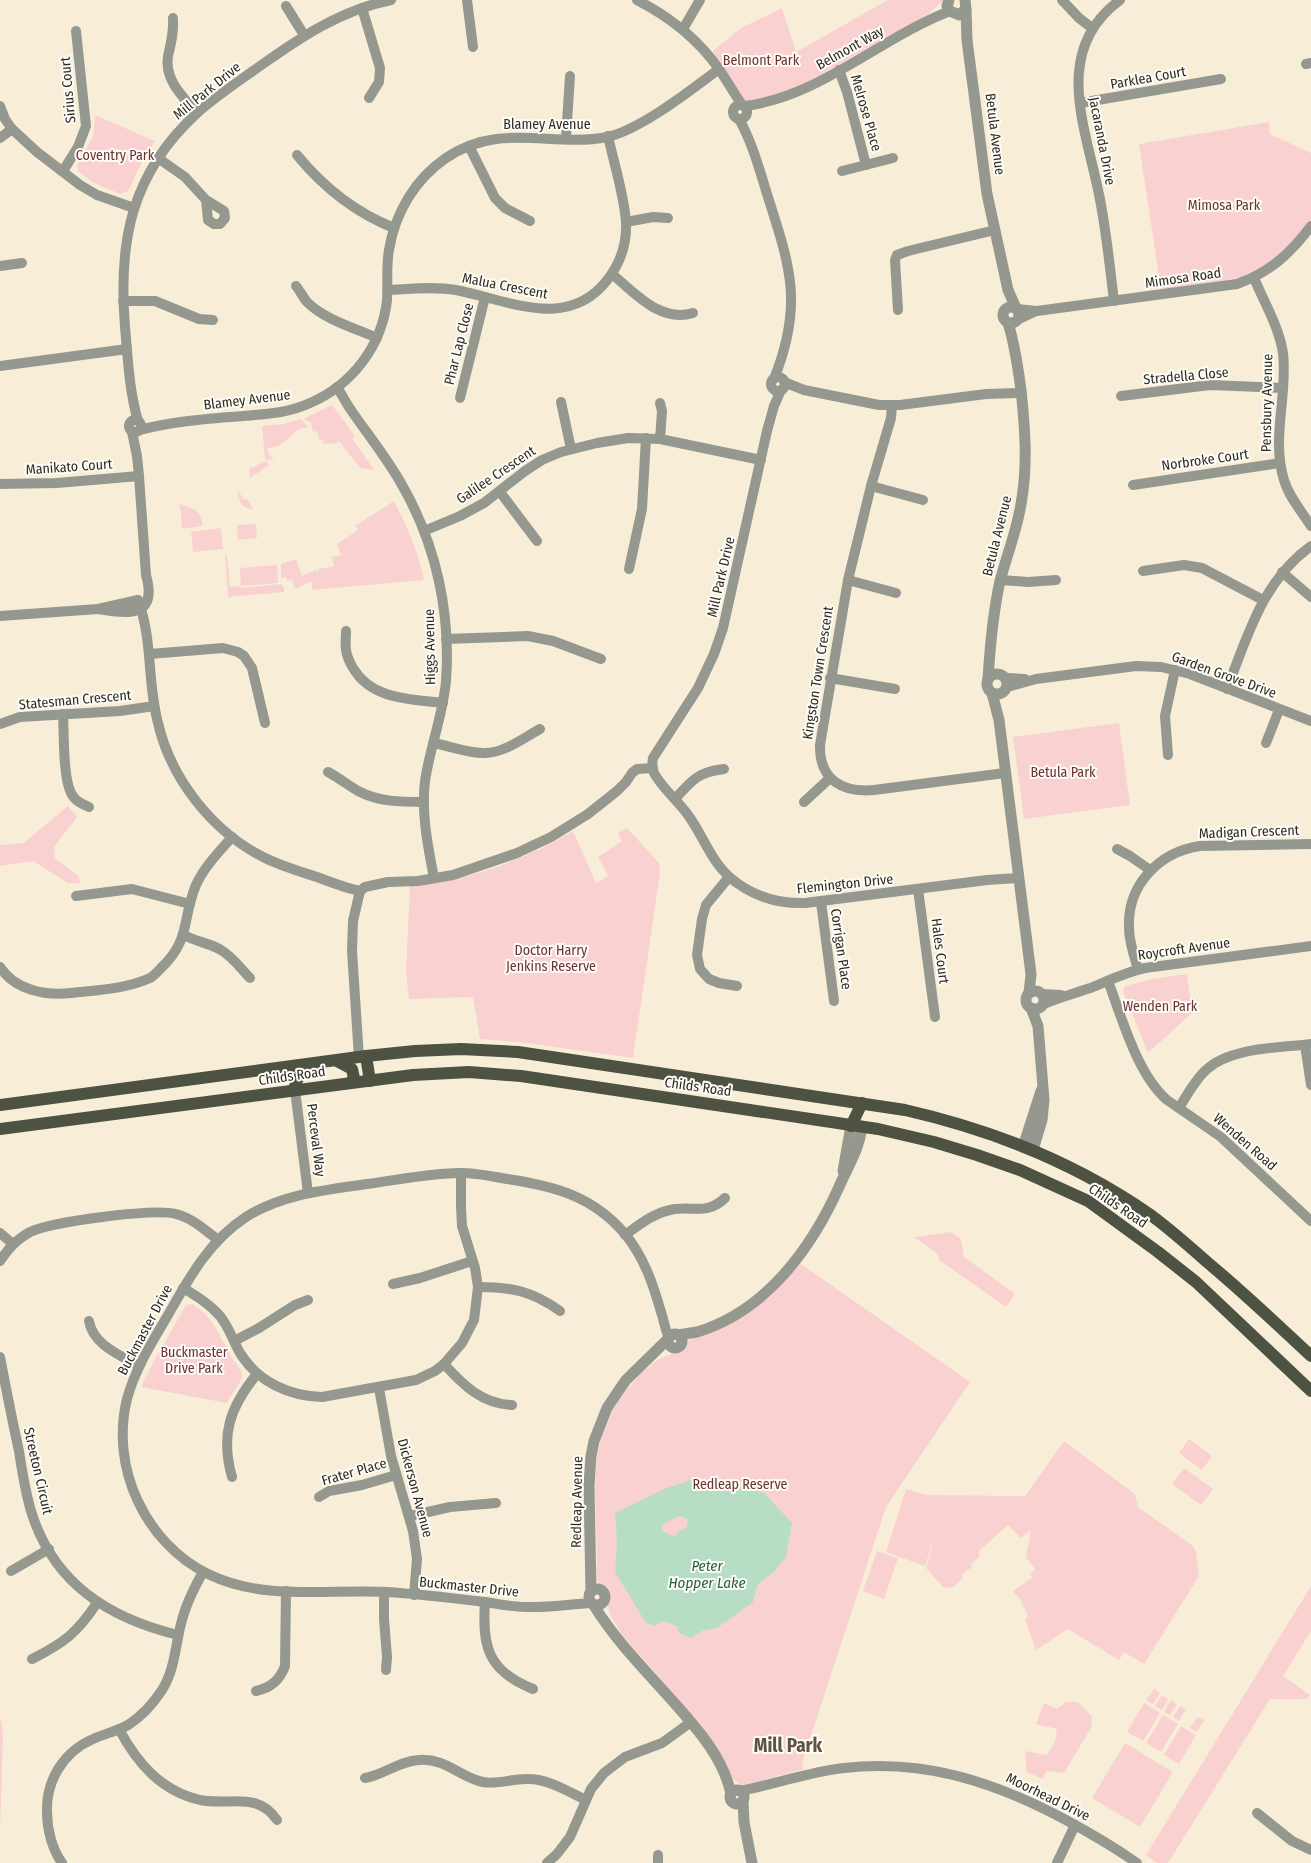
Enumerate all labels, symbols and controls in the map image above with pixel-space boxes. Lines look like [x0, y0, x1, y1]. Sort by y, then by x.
street label: Belmont Way [813, 22, 887, 74]
park label: Belmont Park [723, 52, 800, 69]
street label: Sirius Court [57, 56, 79, 124]
street label: Mill Park Drive [170, 59, 244, 123]
street label: Parklea Court [1109, 63, 1188, 93]
street label: Melrose Place [847, 73, 885, 153]
street label: Betula Avenue [982, 92, 1008, 176]
street label: Jacaranda Drive [1085, 96, 1119, 187]
street label: Blamey Avenue [503, 116, 591, 133]
park label: Coventry Park [76, 147, 155, 164]
park label: Mimosa Park [1188, 197, 1261, 214]
street label: Mimosa Road [1144, 264, 1222, 292]
street label: Malua Crescent [461, 269, 550, 303]
street label: Phar Lap Close [441, 301, 477, 387]
street label: Pensbury Avenue [1258, 354, 1276, 452]
street label: Stradella Close [1143, 364, 1229, 388]
street label: Blamey Avenue [203, 386, 291, 414]
street label: Galilee Crescent [453, 442, 539, 508]
street label: Norbroke Court [1160, 445, 1250, 475]
street label: Manikato Court [25, 455, 113, 479]
street label: Betula Avenue [979, 494, 1015, 578]
street label: Mill Park Drive [703, 535, 739, 619]
street label: Kingston Town Crescent [799, 605, 837, 741]
street label: Higgs Avenue [421, 609, 439, 685]
street label: Garden Grove Drive [1169, 648, 1279, 702]
street label: Statesman Crescent [18, 687, 132, 713]
park label: Betula Park [1030, 764, 1096, 781]
street label: Madigan Crescent [1198, 822, 1300, 842]
street label: Flemington Drive [796, 870, 894, 898]
street label: Corrigan Place [827, 907, 855, 991]
street label: Hales Court [928, 917, 953, 985]
street label: Roycroft Avenue [1137, 934, 1231, 964]
park label: Doctor Harry Jenkins Reserve [506, 942, 596, 975]
park label: Wenden Park [1123, 998, 1198, 1015]
street label: Childs Road [257, 1063, 327, 1089]
street label: Childs Road [663, 1074, 733, 1100]
street label: Perceval Way [303, 1102, 329, 1178]
street label: Wenden Road [1210, 1110, 1280, 1174]
street label: Childs Road [1085, 1180, 1151, 1232]
street label: Buckmaster Drive [114, 1282, 176, 1378]
park label: Buckmaster Drive Park [160, 1344, 228, 1377]
street label: Streeton Circuit [20, 1426, 56, 1517]
street label: Dickerson Avenue [394, 1437, 436, 1539]
street label: Frater Place [320, 1455, 388, 1489]
street label: Redleap Avenue [568, 1456, 586, 1548]
park label: Redleap Reserve [692, 1476, 788, 1493]
water label: Peter Hopper Lake [668, 1557, 746, 1592]
street label: Buckmaster Drive [418, 1573, 520, 1601]
district label: Mill Park [754, 1734, 823, 1757]
street label: Moorhead Drive [1003, 1769, 1093, 1825]

